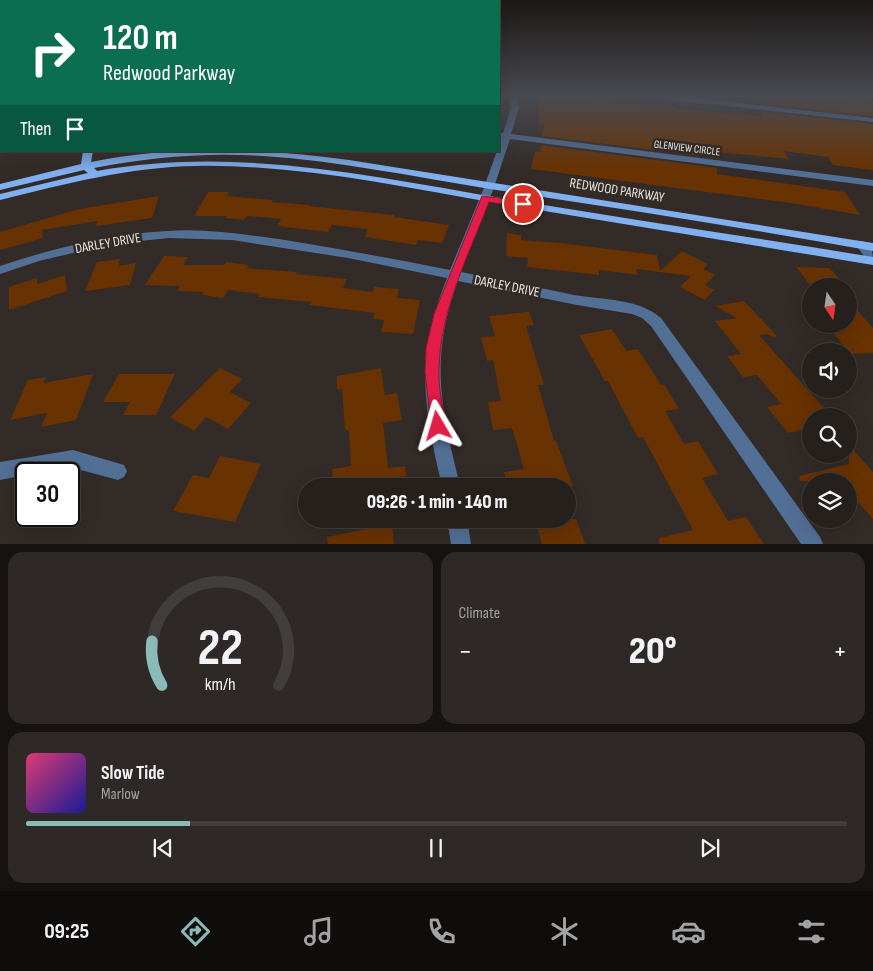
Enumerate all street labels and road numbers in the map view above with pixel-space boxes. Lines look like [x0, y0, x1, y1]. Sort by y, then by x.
street label: GLENVIEW CIRCLE [653, 137, 721, 159]
street label: REDWOOD PARKWAY [568, 174, 666, 206]
street label: DARLEY DRIVE [74, 229, 142, 257]
street label: DARLEY DRIVE [473, 271, 541, 301]

